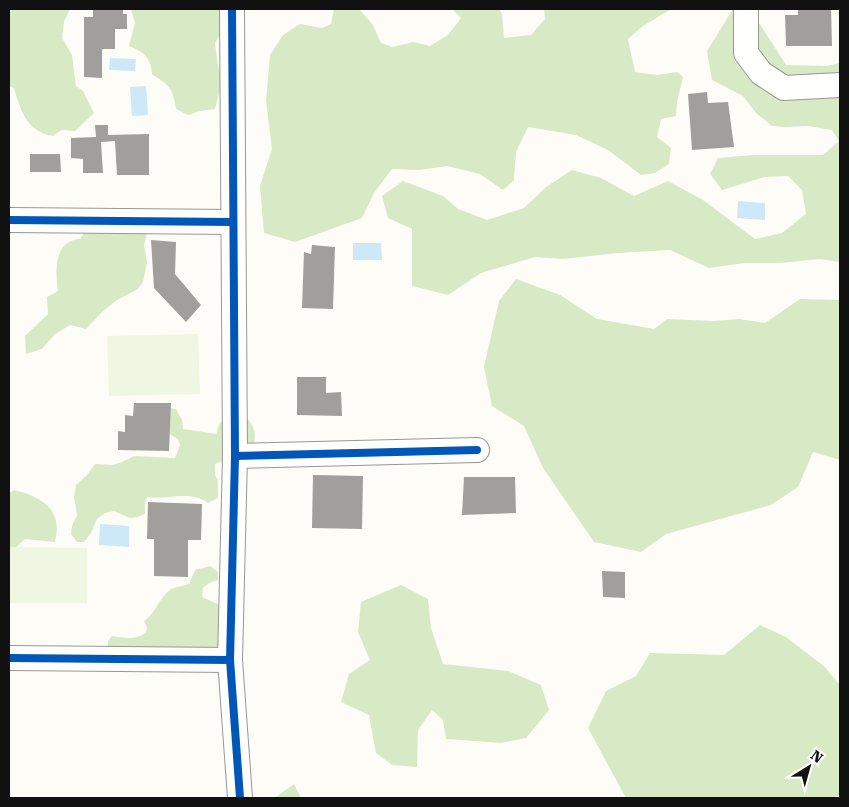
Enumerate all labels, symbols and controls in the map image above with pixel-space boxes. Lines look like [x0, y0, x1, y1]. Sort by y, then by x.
north arrow [784, 742, 834, 792]
text: N [808, 747, 826, 766]

